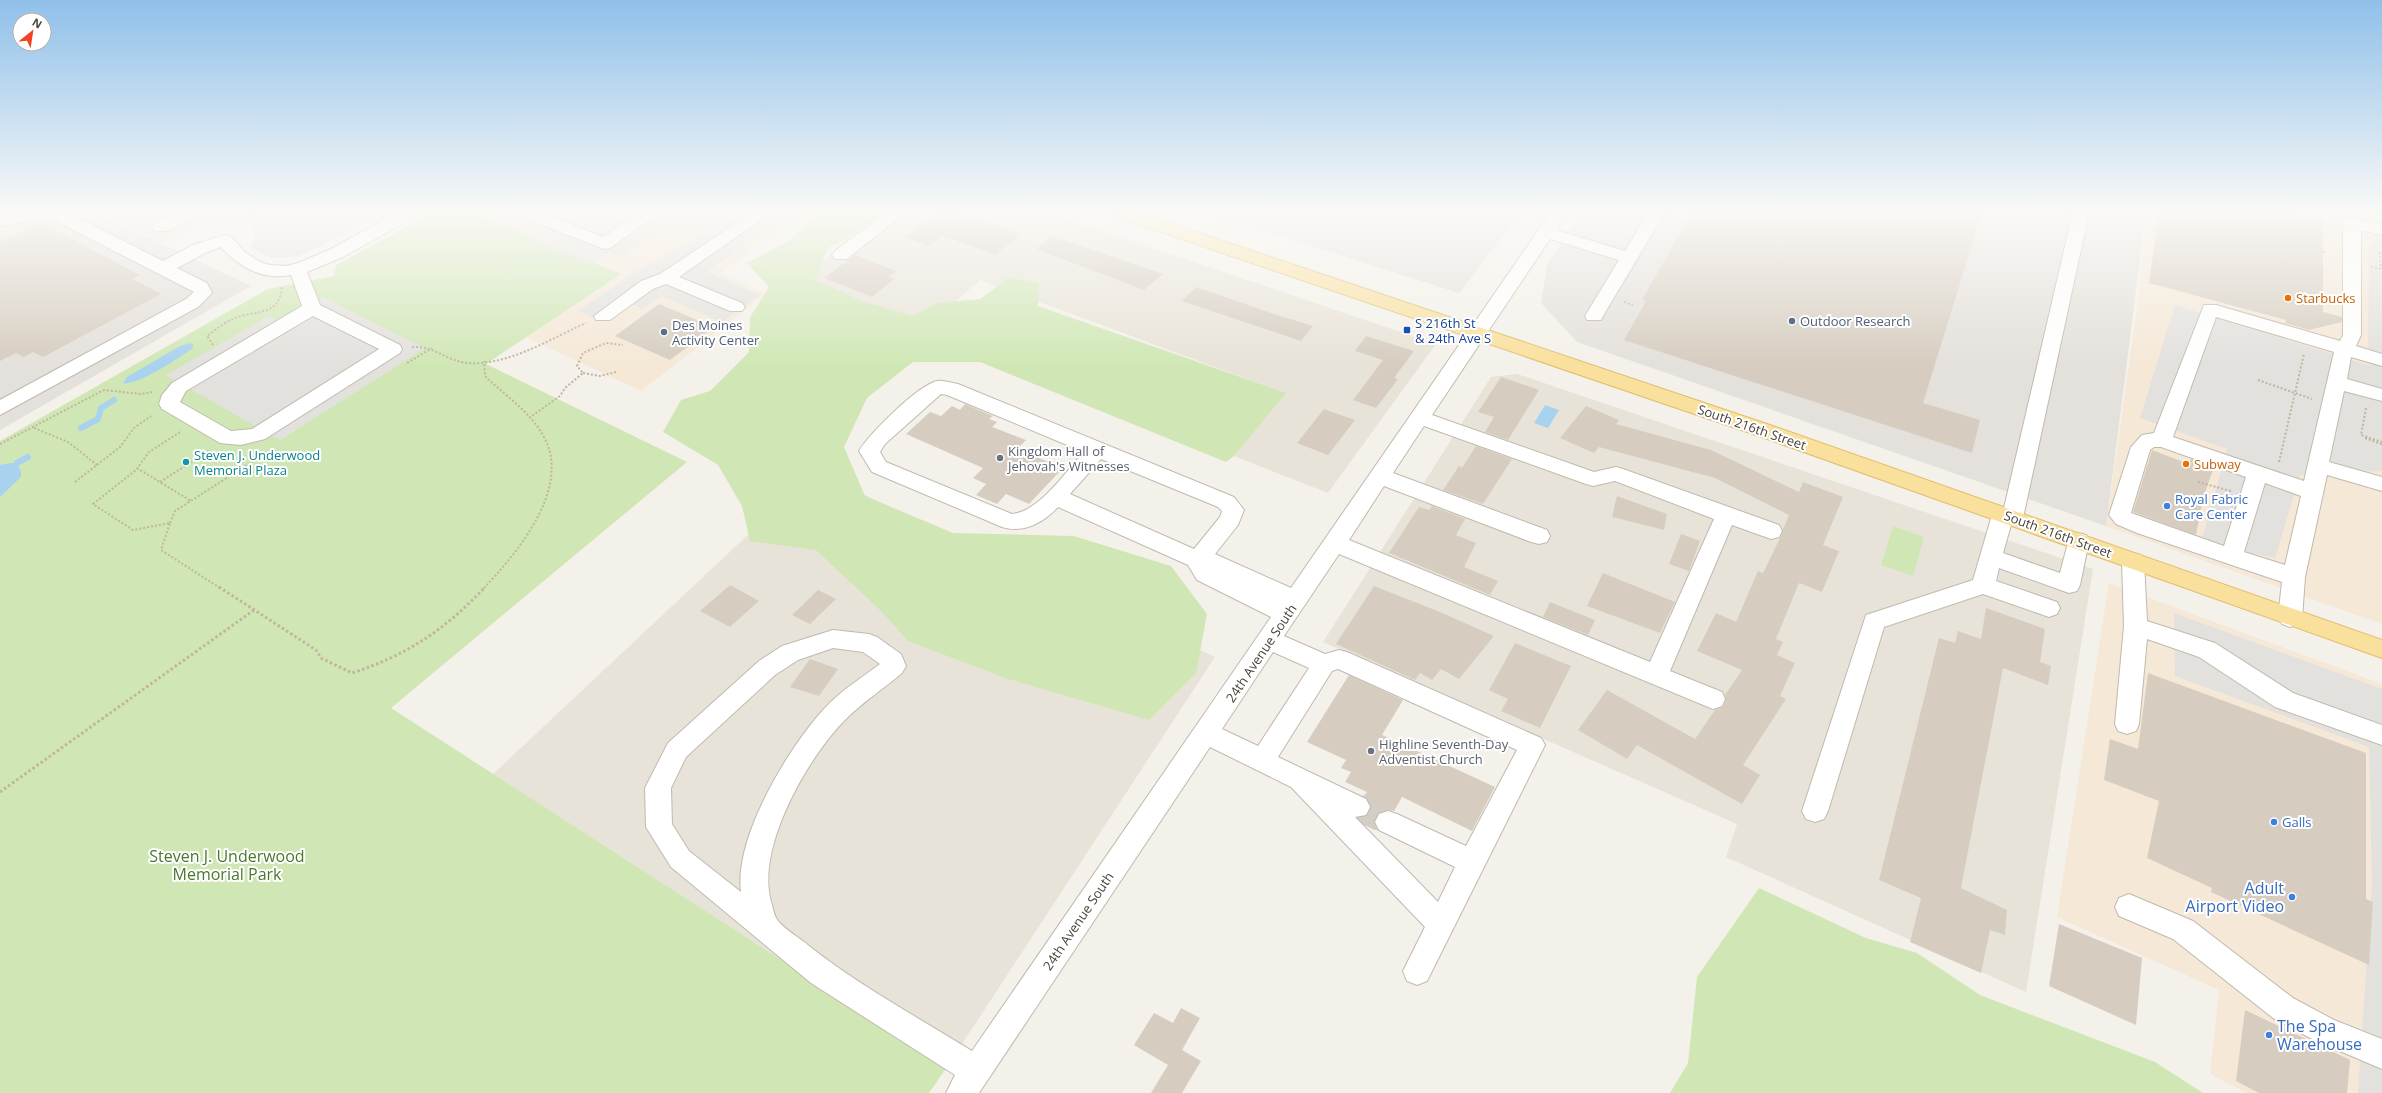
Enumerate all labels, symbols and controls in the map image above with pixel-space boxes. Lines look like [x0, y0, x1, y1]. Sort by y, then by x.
north arrow [12, 12, 52, 52]
text: N [30, 14, 45, 32]
place label: Starbucks [2296, 289, 2355, 307]
marker: Starbucks [2283, 293, 2293, 303]
place label: Outdoor Research [1800, 312, 1911, 330]
place label: S 216th St & 24th Ave S [1415, 314, 1491, 347]
place label: Des Moines Activity Center [672, 316, 760, 349]
marker: Outdoor Research [1787, 316, 1797, 326]
marker: S 216th St & 24th Ave S [1402, 325, 1412, 335]
marker: Des Moines Activity Center [659, 327, 669, 337]
street label: South 216th Street [1695, 400, 1809, 454]
place label: Kingdom Hall of Jehovah's Witnesses [1006, 442, 1130, 475]
place label: Steven J. Underwood Memorial Plaza [194, 446, 320, 479]
marker: Kingdom Hall of Jehovah's Witnesses [995, 453, 1005, 463]
place label: Subway [2194, 455, 2241, 473]
marker: Steven J. Underwood Memorial Plaza [181, 457, 191, 467]
marker: Subway [2181, 459, 2191, 469]
place label: Royal Fabric Care Center [2175, 490, 2248, 523]
marker: Royal Fabric Care Center [2162, 501, 2172, 511]
street label: South 216th Street [2002, 506, 2115, 562]
street label: 24th Avenue South [1221, 600, 1301, 706]
place label: Highline Seventh-Day Adventist Church [1379, 735, 1509, 768]
marker: Highline Seventh-Day Adventist Church [1366, 746, 1376, 756]
place label: Galls [2282, 813, 2311, 831]
marker: Galls [2269, 817, 2279, 827]
park label: Steven J. Underwood Memorial Park [149, 845, 305, 885]
street label: 24th Avenue South [1038, 868, 1118, 974]
place label: Adult Airport Video [2186, 877, 2284, 917]
marker: Adult Airport Video [2287, 892, 2297, 902]
place label: The Spa Warehouse [2277, 1015, 2362, 1055]
marker: The Spa Warehouse [2264, 1030, 2274, 1040]

